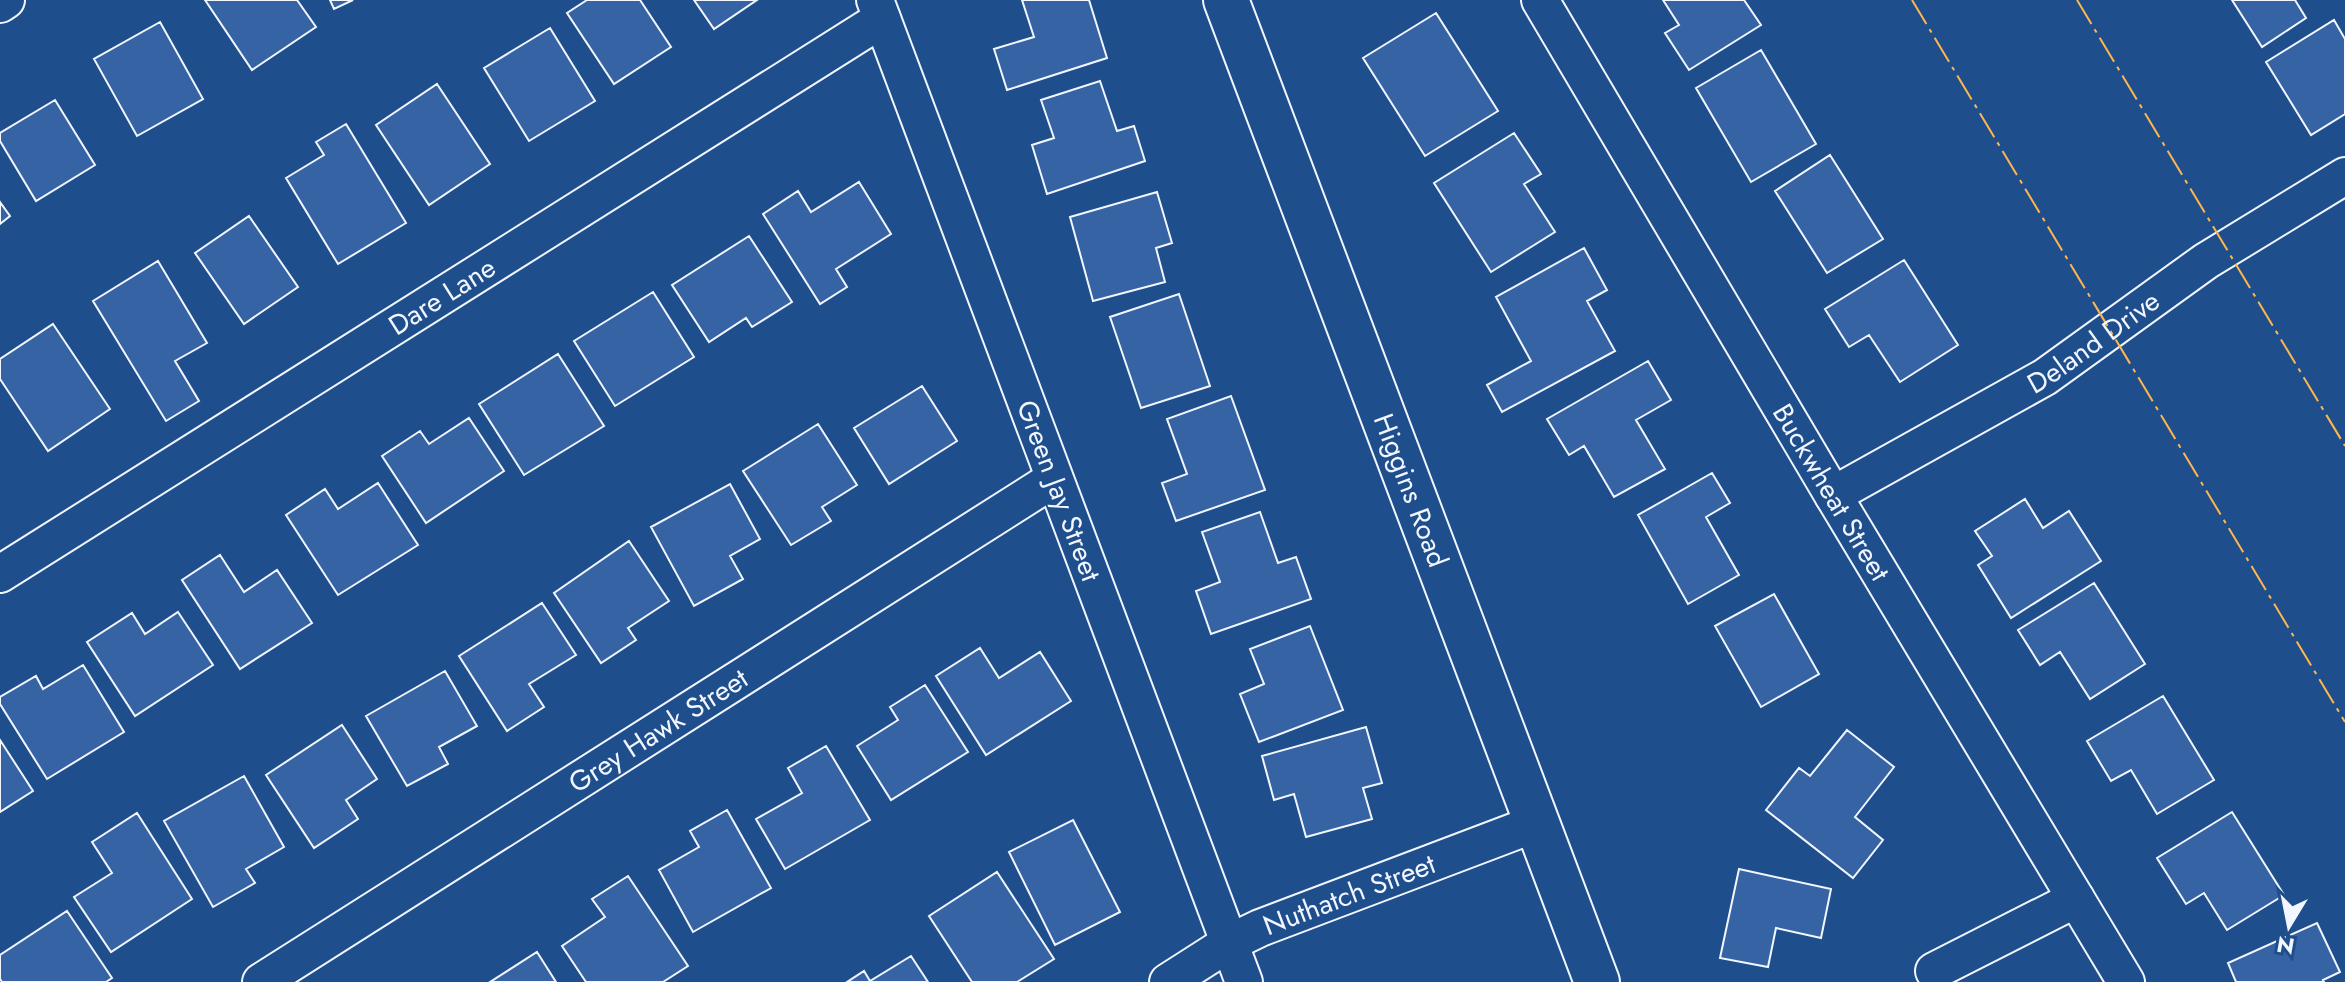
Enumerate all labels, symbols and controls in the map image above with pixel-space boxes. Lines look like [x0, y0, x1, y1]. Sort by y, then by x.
street label: Dare Lane [380, 247, 504, 346]
street label: Deland Drive [2020, 281, 2168, 404]
street label: Green Jay Street [1006, 394, 1112, 587]
street label: Buckwheat Street [1762, 396, 1900, 589]
street label: Higgins Road [1363, 408, 1458, 573]
street label: Grey Hawk Street [560, 658, 756, 803]
street label: Nuthatch Street [1257, 843, 1441, 946]
north arrow [2249, 886, 2329, 966]
text: N [2274, 928, 2297, 963]

